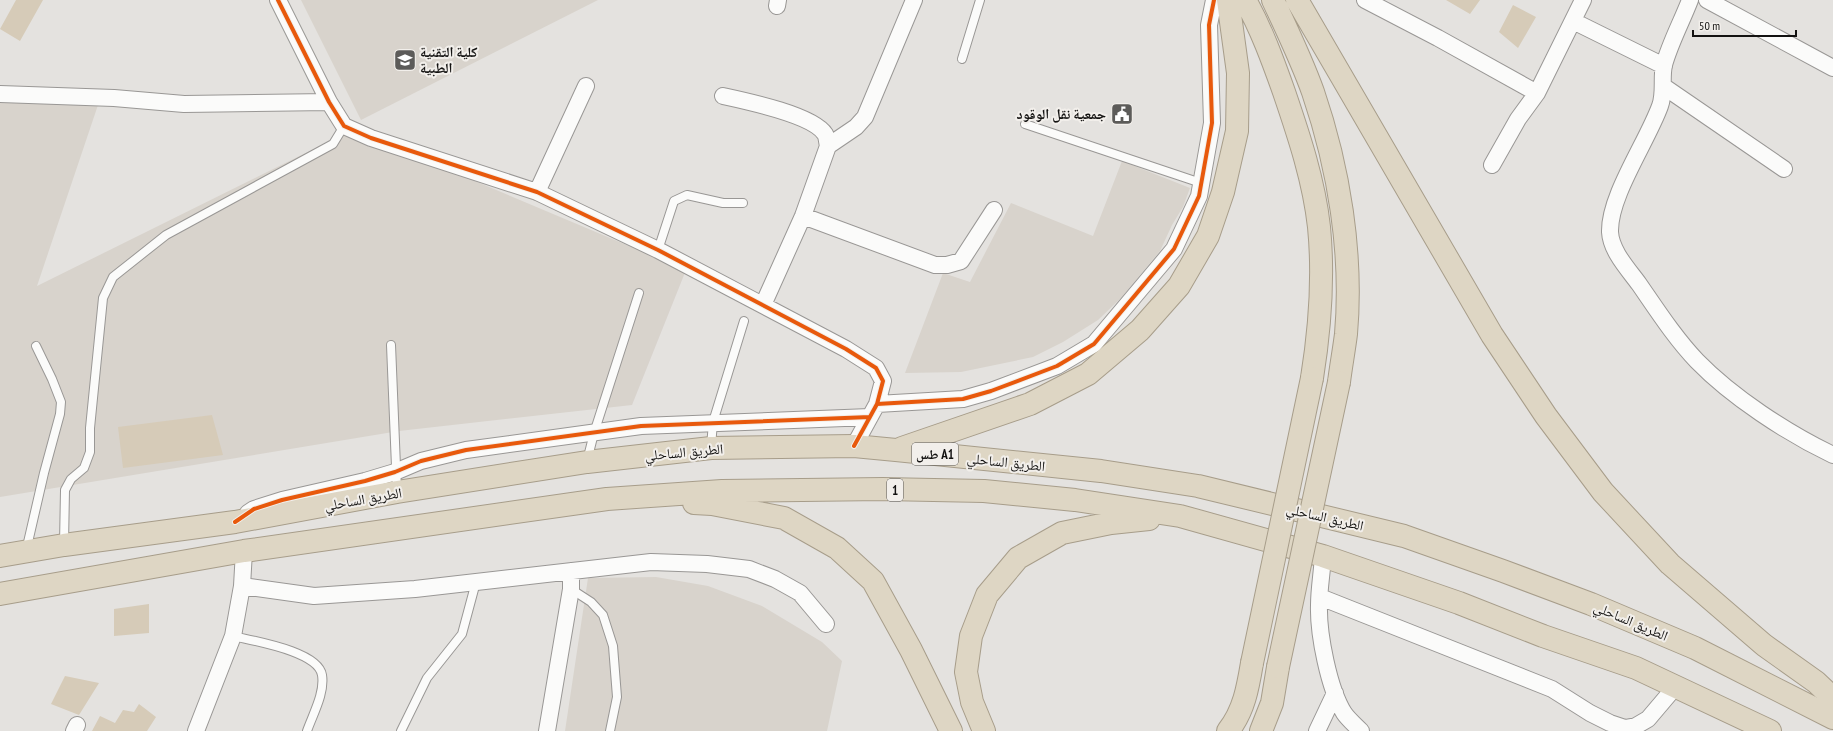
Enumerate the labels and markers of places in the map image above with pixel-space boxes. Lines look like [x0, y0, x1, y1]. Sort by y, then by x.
place label: كلية التقنية الطبية [420, 43, 478, 77]
school or university icon: كلية التقنية الطبية [392, 47, 418, 73]
public building icon: جمعية نقل الوقود [1109, 101, 1135, 127]
place label: جمعية نقل الوقود [1017, 105, 1106, 123]

